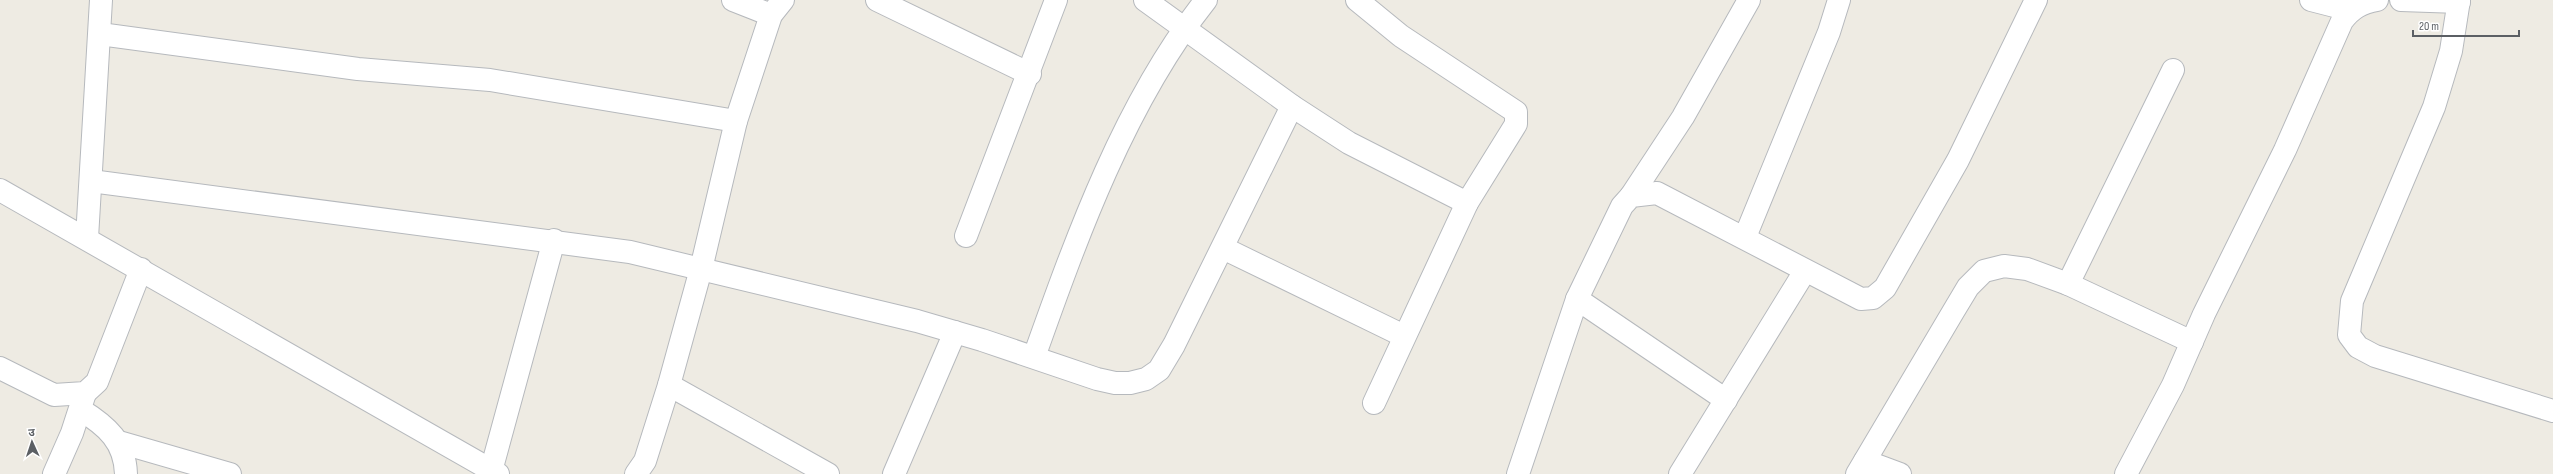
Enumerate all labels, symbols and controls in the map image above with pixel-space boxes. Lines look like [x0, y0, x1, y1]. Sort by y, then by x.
scale bar [2413, 12, 2519, 38]
text: 20 m [2419, 19, 2439, 34]
north arrow [12, 422, 52, 462]
text: उ [28, 426, 36, 439]

